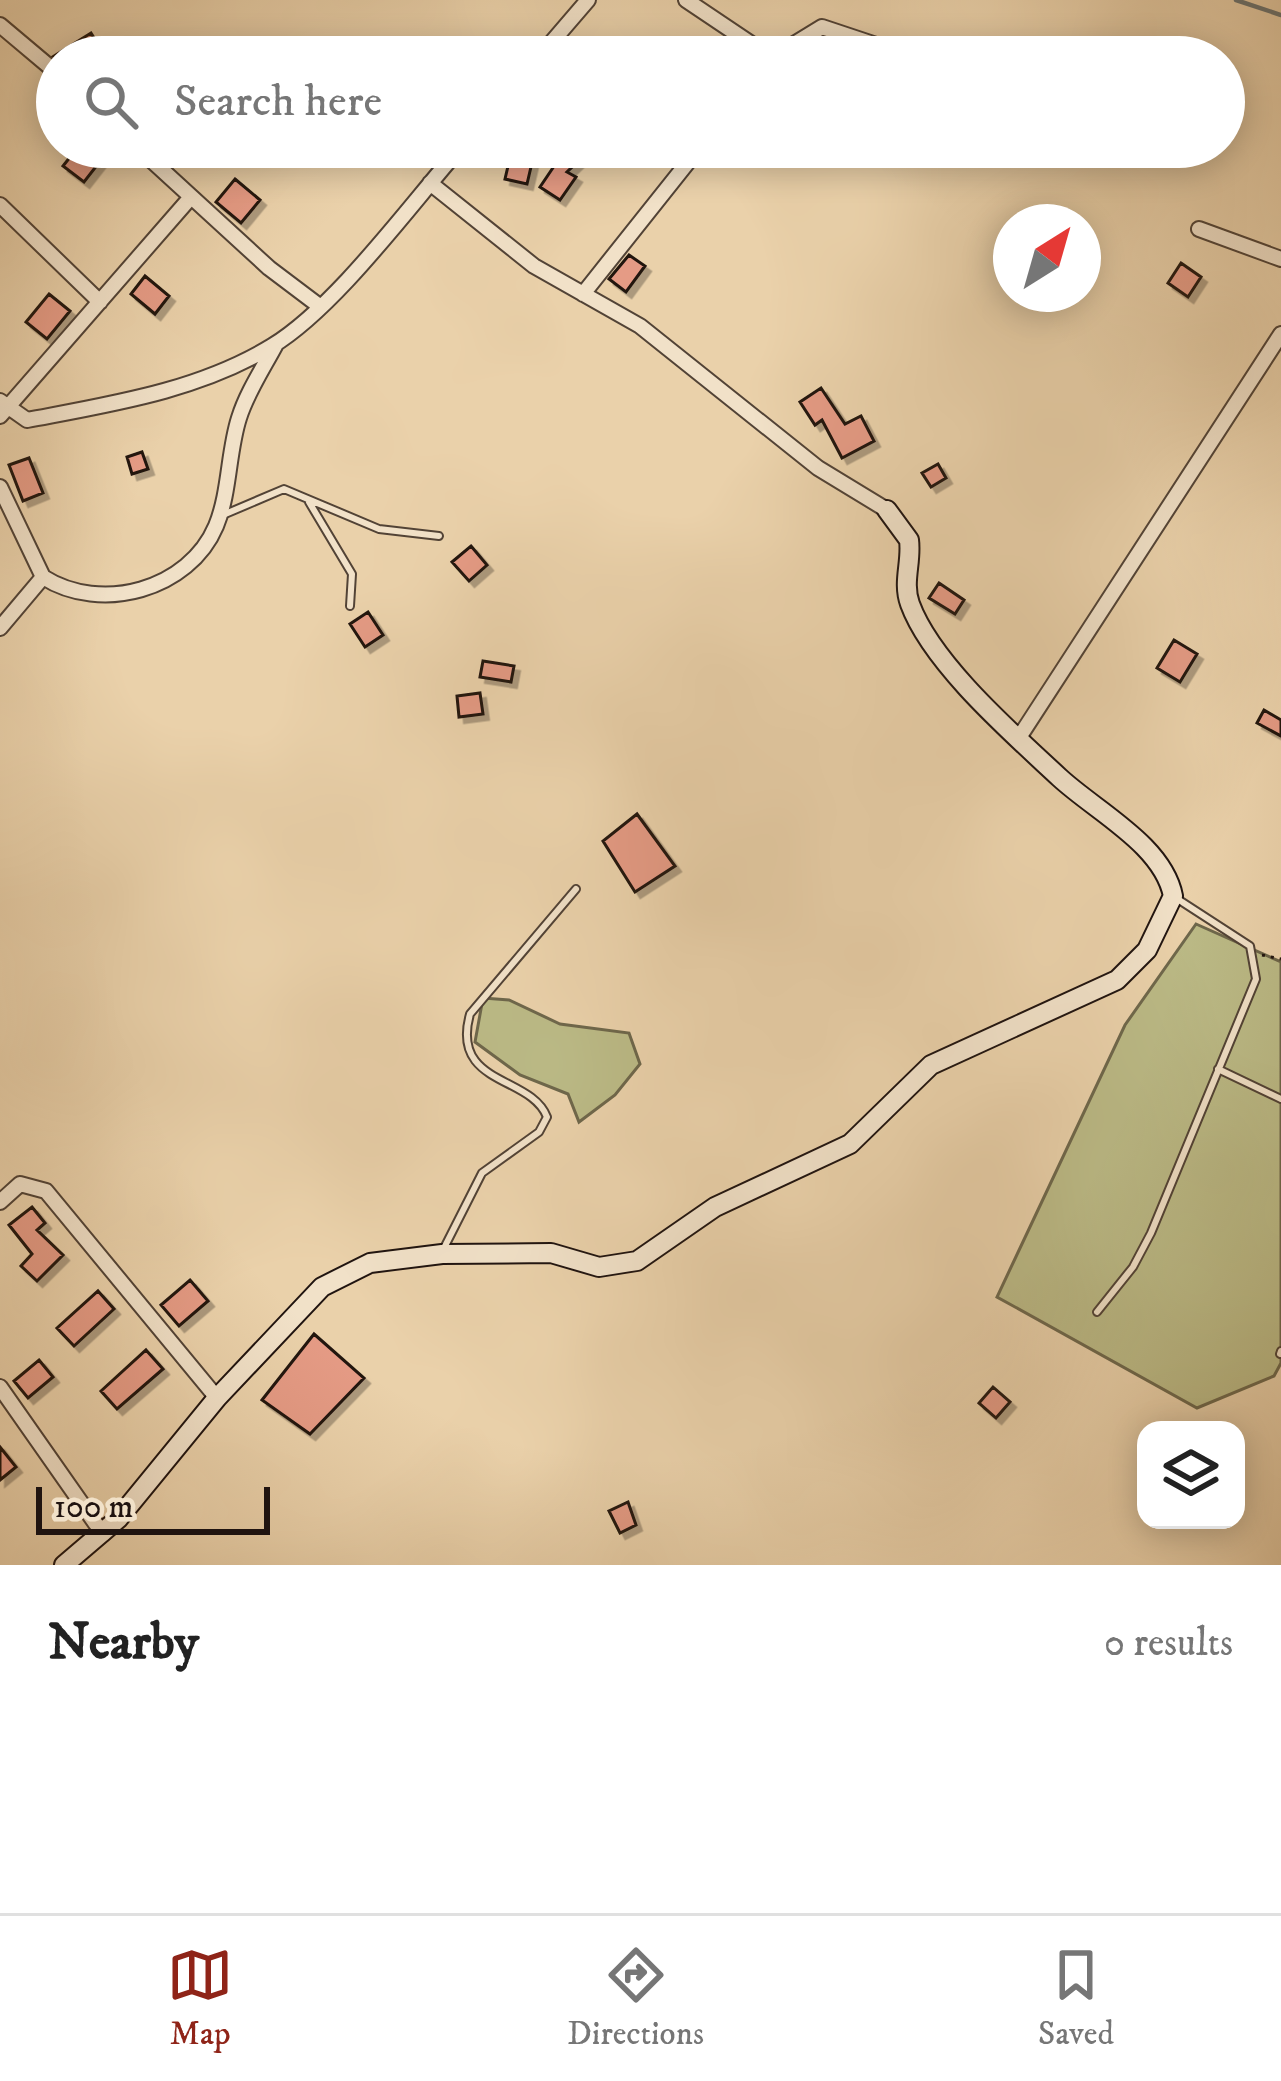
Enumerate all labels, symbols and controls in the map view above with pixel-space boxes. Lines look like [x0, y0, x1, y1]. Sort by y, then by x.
search box [36, 36, 1245, 168]
icon: search [78, 69, 144, 135]
text: Search here [174, 74, 382, 130]
north arrow [993, 204, 1101, 312]
map controls [1137, 1421, 1245, 1529]
button: layers [1137, 1421, 1245, 1529]
scale bar [36, 1481, 270, 1534]
text: 100 m [54, 1487, 133, 1528]
text: Nearby [48, 1611, 199, 1675]
text: 0 results [1104, 1619, 1233, 1668]
tab: Map [167, 1942, 233, 2055]
tab: Directions [567, 1942, 704, 2055]
tab: Saved [1038, 1942, 1114, 2055]

